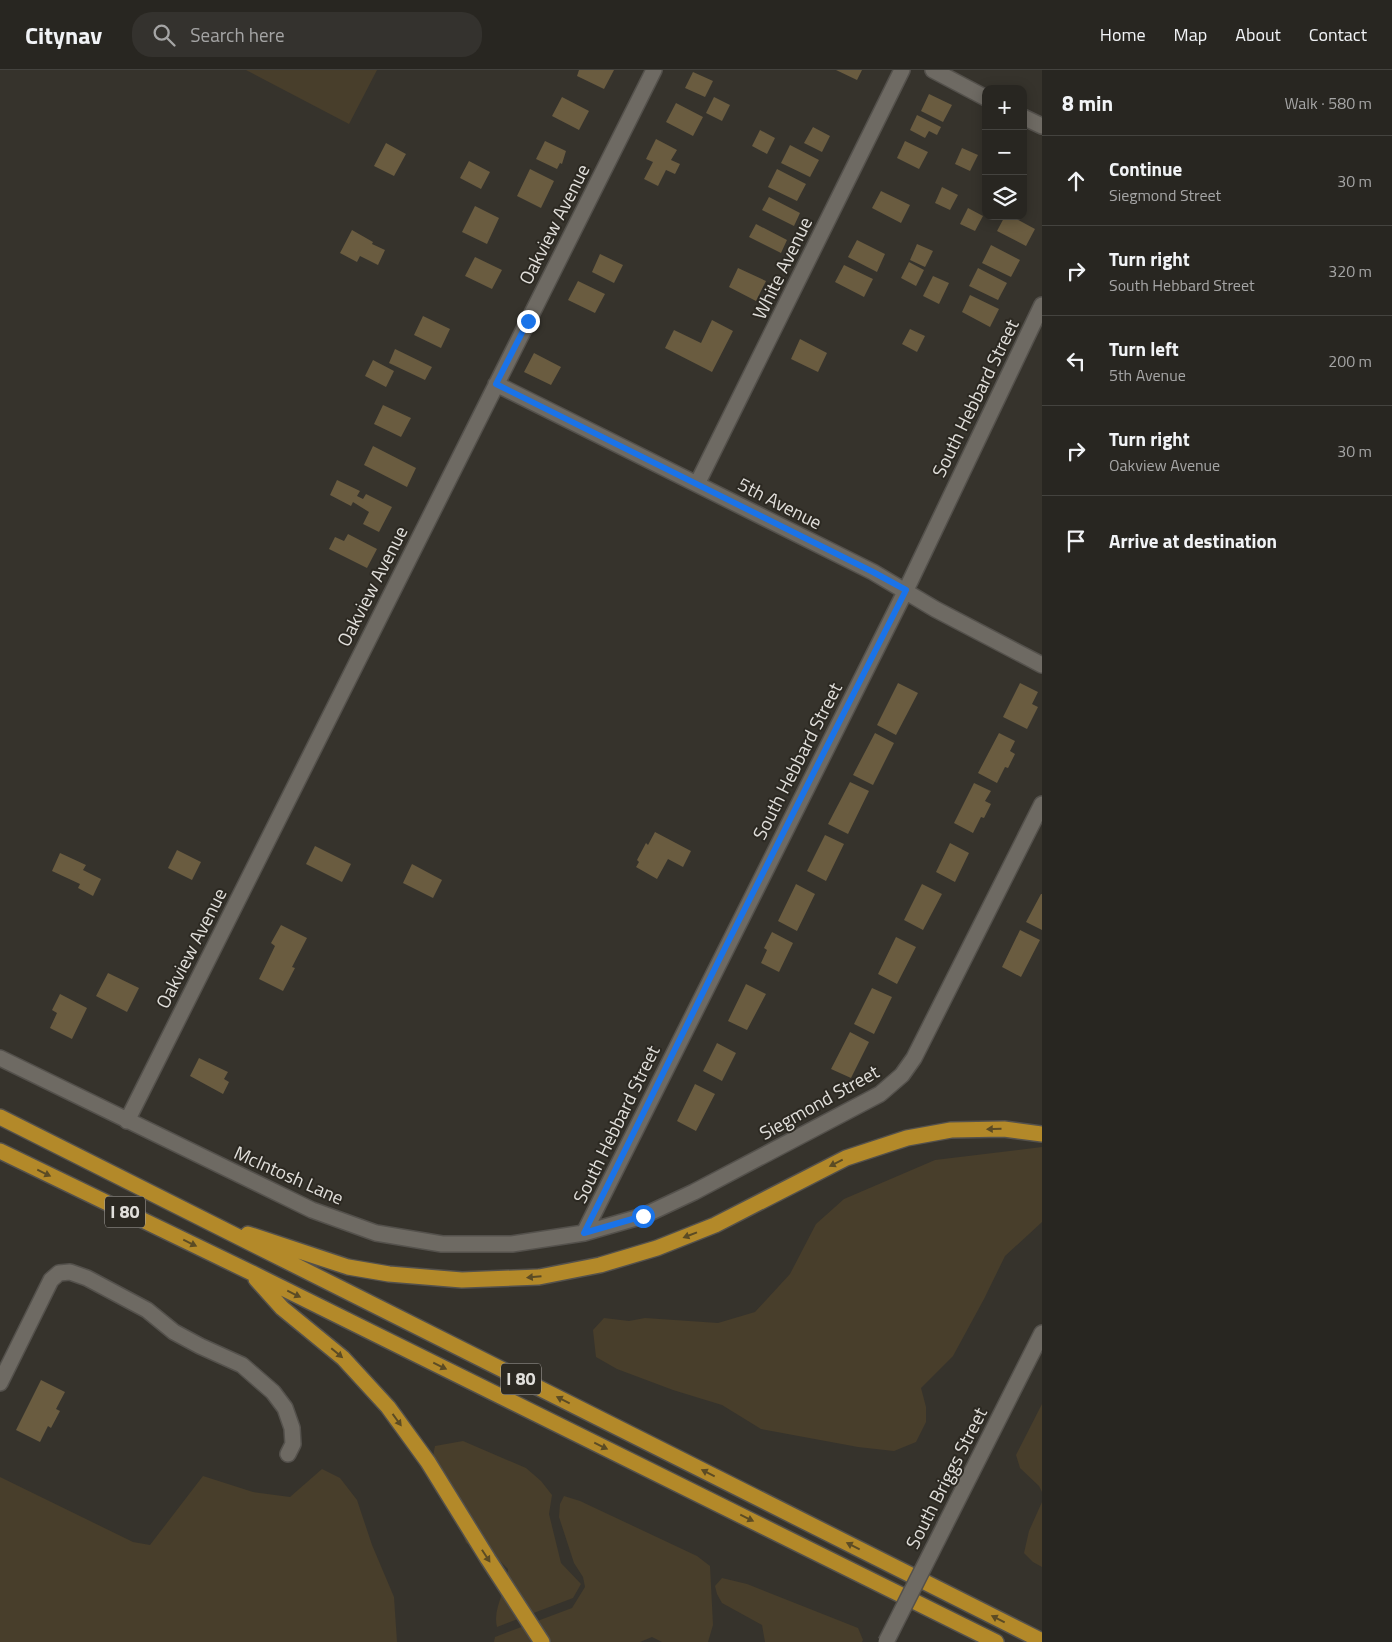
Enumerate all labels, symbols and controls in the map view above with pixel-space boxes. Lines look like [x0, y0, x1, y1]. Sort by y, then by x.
search box [132, 12, 482, 57]
text: Citynav [25, 17, 102, 53]
text: Search here [190, 20, 285, 49]
icon: search [150, 21, 178, 49]
text: Home [1100, 21, 1146, 48]
text: Map [1174, 21, 1207, 48]
text: About [1235, 21, 1281, 48]
text: Contact [1309, 21, 1367, 48]
map controls [982, 85, 1027, 220]
button: + [982, 85, 1027, 130]
text: 8 min [1062, 87, 1113, 119]
text: Walk · 580 m [1284, 91, 1372, 115]
button: − [982, 130, 1027, 175]
text: Continue [1109, 154, 1182, 183]
street label: Oakview Avenue [511, 158, 596, 289]
icon: ahead [1062, 167, 1090, 195]
text: 30 m [1337, 169, 1372, 193]
button: layers [982, 175, 1027, 220]
text: Siegmond Street [1109, 183, 1221, 207]
street label: White Avenue [744, 212, 819, 324]
text: Turn right [1109, 244, 1190, 273]
icon: right [1062, 257, 1090, 285]
text: 320 m [1328, 259, 1372, 283]
text: South Hebbard Street [1109, 273, 1255, 297]
route end [517, 310, 540, 333]
street label: South Hebbard Street [924, 313, 1026, 482]
text: Turn left [1109, 334, 1179, 363]
icon: left [1062, 347, 1090, 375]
text: 200 m [1328, 349, 1372, 373]
text: 5th Avenue [1109, 363, 1186, 387]
text: Turn right [1109, 424, 1190, 453]
icon: right [1062, 437, 1090, 465]
text: 30 m [1337, 439, 1372, 463]
text: Oakview Avenue [1109, 453, 1220, 477]
street label: 5th Avenue [733, 469, 827, 536]
street label: Oakview Avenue [329, 520, 414, 651]
text: Arrive at destination [1109, 526, 1277, 555]
icon: arrive [1062, 527, 1090, 555]
street label: South Hebbard Street [744, 677, 849, 844]
street label: Oakview Avenue [148, 882, 233, 1013]
street label: South Hebbard Street [565, 1039, 667, 1208]
street label: Siegmond Street [753, 1056, 884, 1147]
one-way arrow [985, 1125, 1001, 1133]
street label: McIntosh Lane [230, 1137, 349, 1212]
one-way arrow [829, 1159, 844, 1167]
one-way arrow [37, 1169, 51, 1177]
road number: I 80 [105, 1196, 145, 1228]
route start [632, 1205, 655, 1228]
one-way arrow [683, 1231, 698, 1239]
one-way arrow [183, 1239, 197, 1247]
one-way arrow [526, 1273, 542, 1281]
one-way arrow [287, 1290, 301, 1298]
one-way arrow [331, 1347, 343, 1358]
one-way arrow [433, 1362, 447, 1370]
road number: I 80 [501, 1364, 541, 1395]
one-way arrow [555, 1396, 570, 1404]
street label: South Briggs Street [897, 1402, 994, 1554]
one-way arrow [392, 1413, 403, 1426]
one-way arrow [594, 1442, 608, 1450]
one-way arrow [701, 1469, 715, 1477]
one-way arrow [739, 1514, 754, 1522]
one-way arrow [846, 1542, 860, 1550]
one-way arrow [481, 1549, 491, 1563]
one-way arrow [991, 1615, 1006, 1623]

